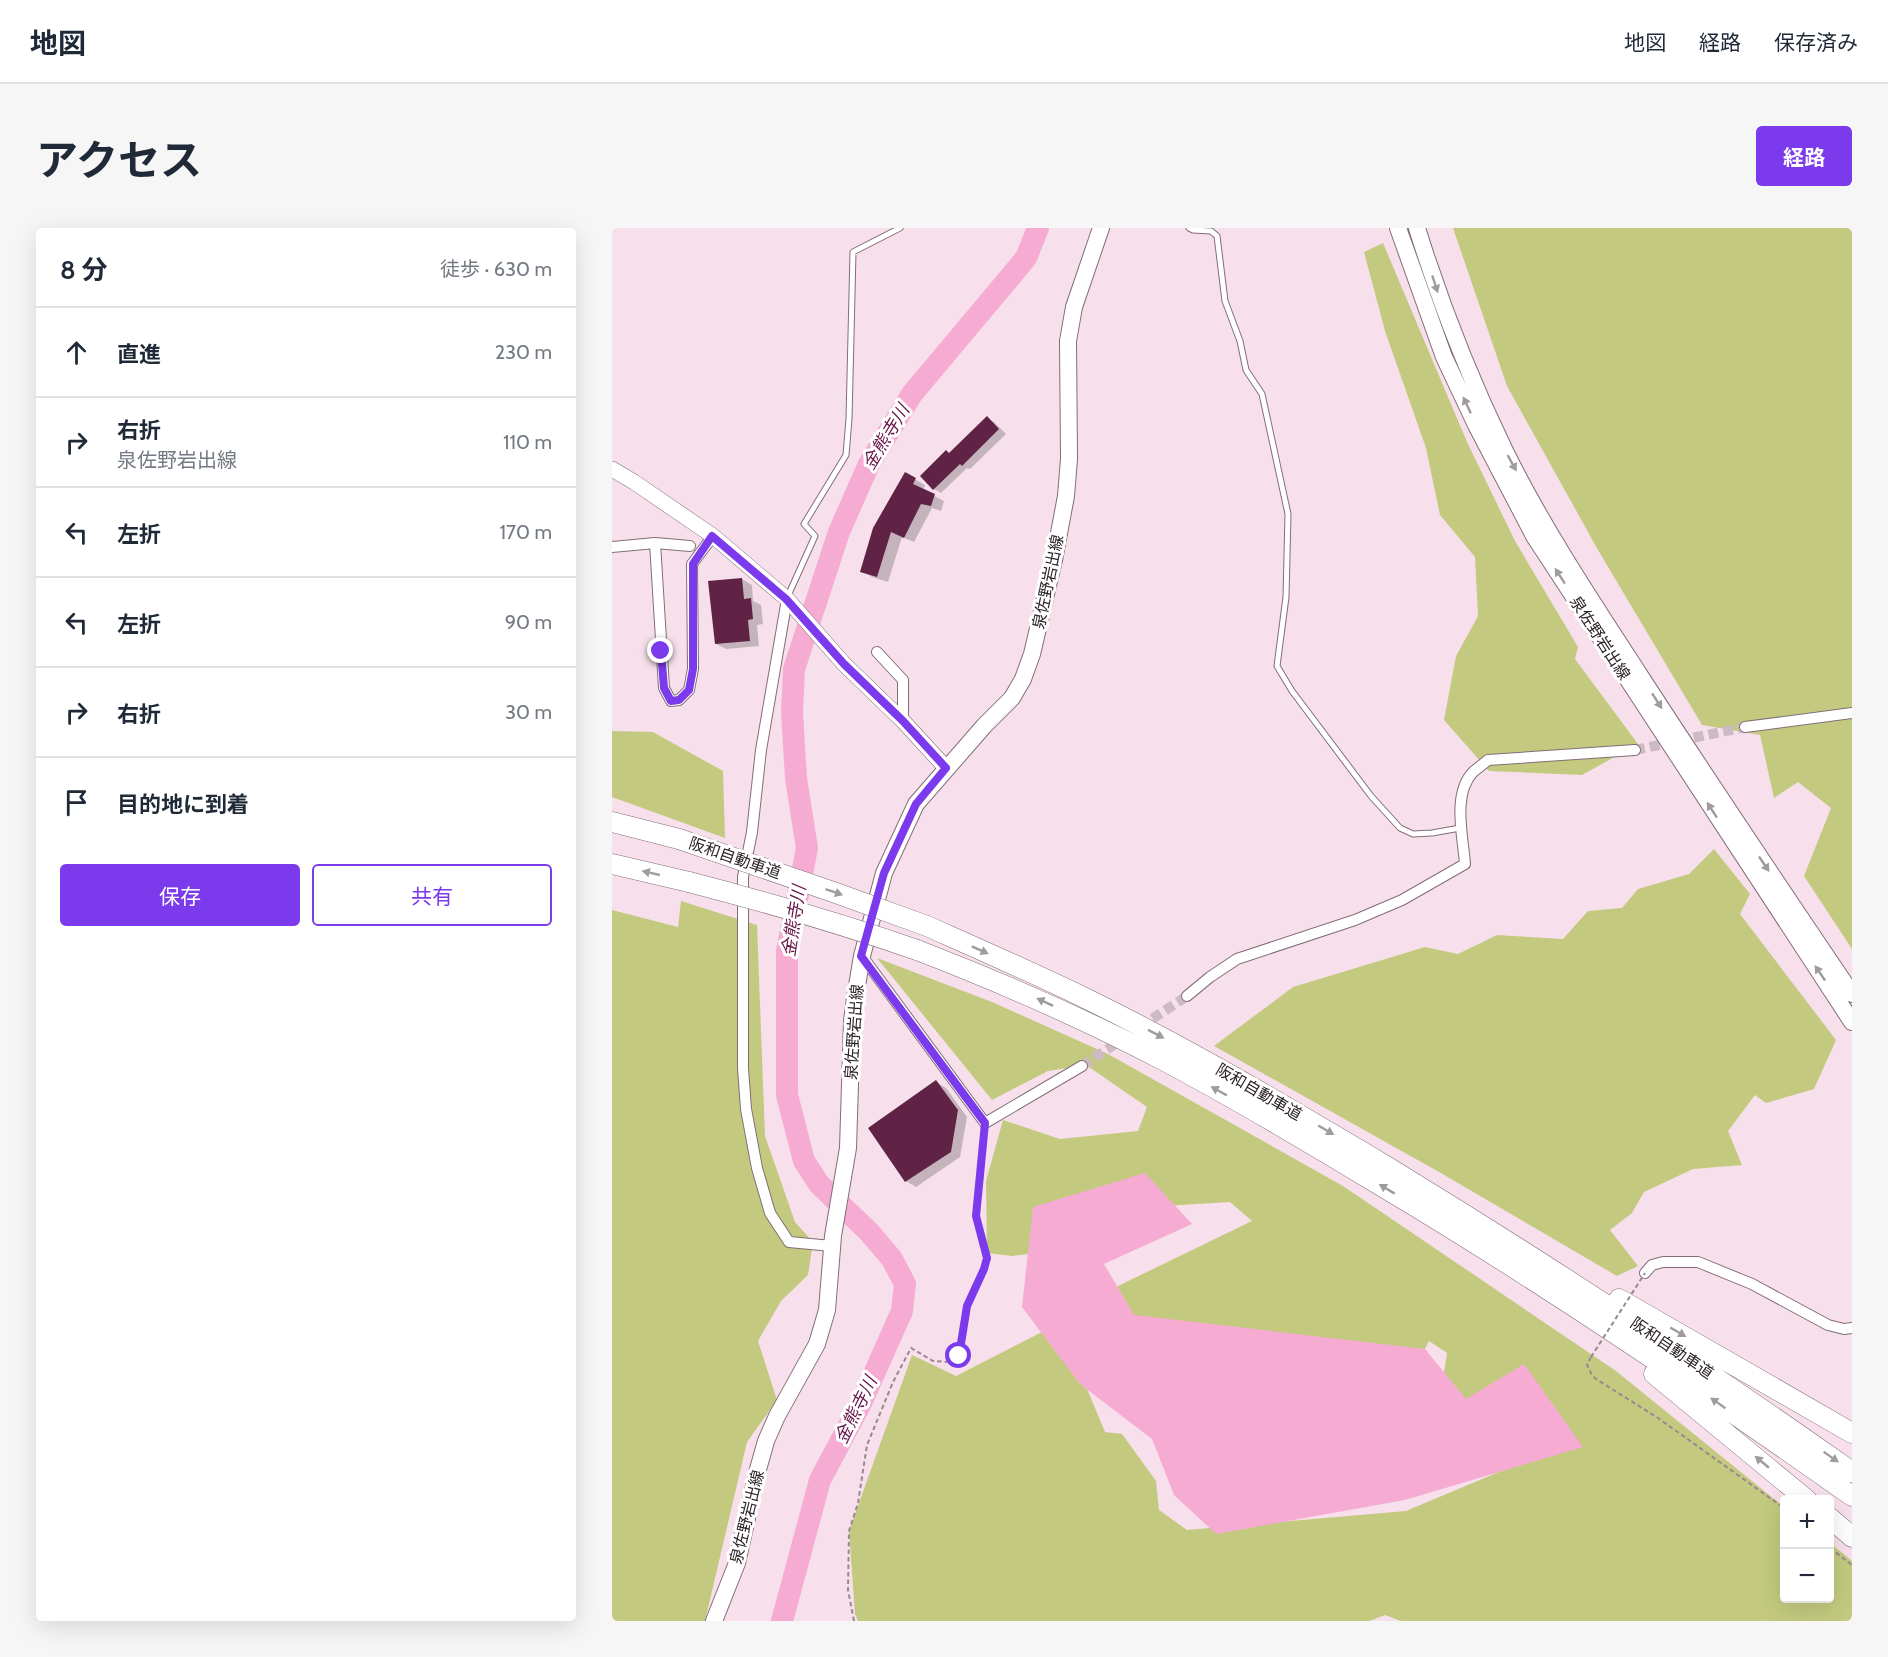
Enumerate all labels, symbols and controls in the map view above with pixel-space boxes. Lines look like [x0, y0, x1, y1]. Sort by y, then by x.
text: 地図 [30, 26, 86, 60]
text: 地図 [1624, 30, 1666, 55]
text: 経路 [1699, 30, 1741, 55]
text: 保存済み [1774, 30, 1858, 55]
button: 経路 [1756, 126, 1852, 186]
text: アクセス [36, 134, 202, 186]
text: 8 分 [60, 254, 108, 286]
text: 徒歩 · 630 m [440, 257, 552, 281]
one-way arrow [1431, 275, 1440, 293]
icon: ahead [60, 336, 93, 369]
text: 230 m [495, 340, 552, 364]
text: 直進 [117, 341, 161, 368]
one-way arrow [1462, 397, 1471, 414]
water label: 金熊寺川 [858, 399, 915, 474]
text: 右折 [117, 417, 161, 444]
icon: right [60, 426, 93, 459]
text: 110 m [503, 430, 552, 454]
text: 泉佐野岩出線 [117, 448, 237, 472]
one-way arrow [1506, 455, 1517, 471]
icon: left [60, 516, 93, 549]
text: 170 m [500, 520, 552, 544]
text: 左折 [117, 521, 161, 548]
street label: 泉佐野岩出線 [1029, 533, 1067, 631]
one-way arrow [1554, 569, 1566, 585]
street label: 泉佐野岩出線 [1566, 593, 1634, 683]
icon: left [60, 606, 93, 639]
text: 90 m [505, 610, 552, 634]
text: 左折 [117, 611, 161, 638]
route end [647, 637, 673, 663]
one-way arrow [1651, 693, 1662, 709]
icon: right [60, 696, 93, 729]
text: 30 m [505, 700, 552, 724]
text: 右折 [117, 701, 161, 728]
icon: arrive [60, 786, 93, 819]
text: 目的地に到着 [117, 791, 249, 818]
one-way arrow [1707, 802, 1718, 818]
street label: 阪和自動車道 [687, 833, 783, 883]
one-way arrow [1758, 855, 1770, 871]
button: 保存 [60, 864, 300, 926]
button: 共有 [312, 864, 552, 926]
one-way arrow [641, 867, 660, 877]
water label: 金熊寺川 [778, 882, 811, 958]
one-way arrow [825, 887, 843, 897]
one-way arrow [971, 946, 989, 955]
one-way arrow [1814, 965, 1825, 981]
street label: 泉佐野岩出線 [841, 983, 867, 1081]
one-way arrow [1036, 998, 1053, 1007]
one-way arrow [1147, 1030, 1164, 1039]
street label: 阪和自動車道 [1213, 1060, 1305, 1124]
one-way arrow [1210, 1086, 1227, 1096]
one-way arrow [1318, 1125, 1335, 1135]
one-way arrow [1378, 1184, 1395, 1194]
street label: 阪和自動車道 [1627, 1313, 1717, 1383]
one-way arrow [1670, 1327, 1687, 1337]
route start [945, 1342, 971, 1368]
water label: 金熊寺川 [830, 1371, 883, 1447]
one-way arrow [1710, 1398, 1726, 1409]
one-way arrow [1823, 1451, 1839, 1462]
one-way arrow [1754, 1456, 1770, 1469]
street label: 泉佐野岩出線 [726, 1468, 768, 1566]
map controls [1780, 1495, 1834, 1603]
button: + [1780, 1495, 1834, 1549]
button: − [1780, 1549, 1834, 1603]

